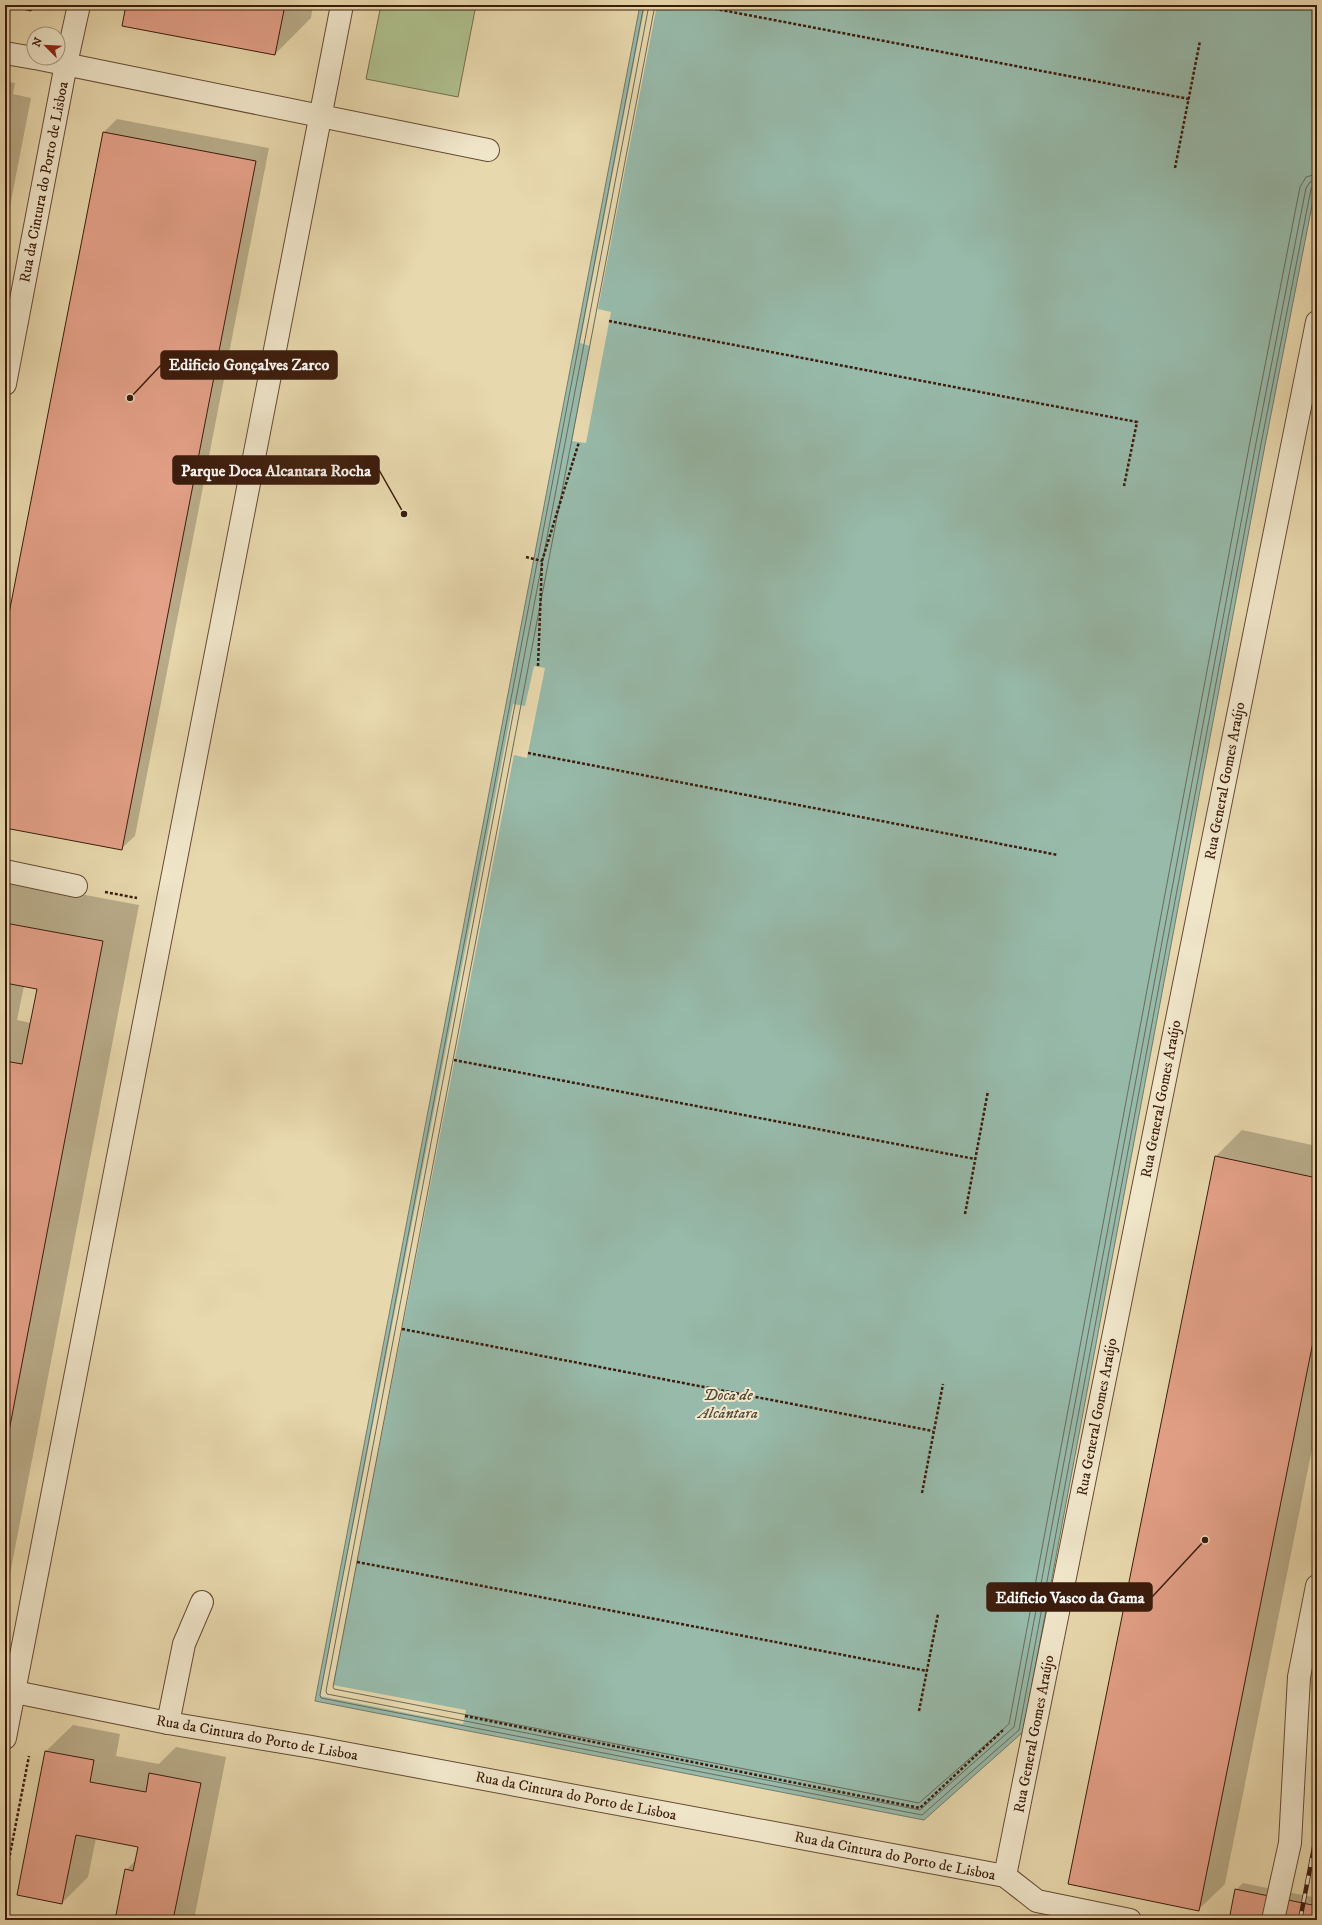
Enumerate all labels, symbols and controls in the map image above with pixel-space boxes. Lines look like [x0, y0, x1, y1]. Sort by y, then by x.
north arrow [26, 26, 66, 66]
text: N [30, 35, 46, 49]
street label: Rua da Cintura do Porto de Lisboa [15, 79, 73, 284]
callout: Edificio Gonçalves Zarco [161, 351, 337, 379]
text: Edificio Gonçalves Zarco [169, 355, 329, 375]
callout: Parque Doca Alcantara Rocha [173, 456, 379, 484]
text: Parque Doca Alcantara Rocha [181, 461, 372, 482]
street label: Rua General Gomes Araújo [1200, 701, 1250, 861]
street label: Rua General Gomes Araújo [1136, 1019, 1186, 1179]
street label: Rua General Gomes Araújo [1072, 1337, 1122, 1497]
water label: Doca de Alcântara [696, 1385, 758, 1423]
callout: Edificio Vasco da Gama [987, 1583, 1152, 1611]
text: Edificio Vasco da Gama [995, 1588, 1146, 1608]
street label: Rua General Gomes Araújo [1009, 1654, 1059, 1814]
street label: Rua da Cintura do Porto de Lisboa [155, 1711, 360, 1765]
street label: Rua da Cintura do Porto de Lisboa [474, 1767, 679, 1825]
street label: Rua da Cintura do Porto de Lisboa [793, 1827, 998, 1885]

